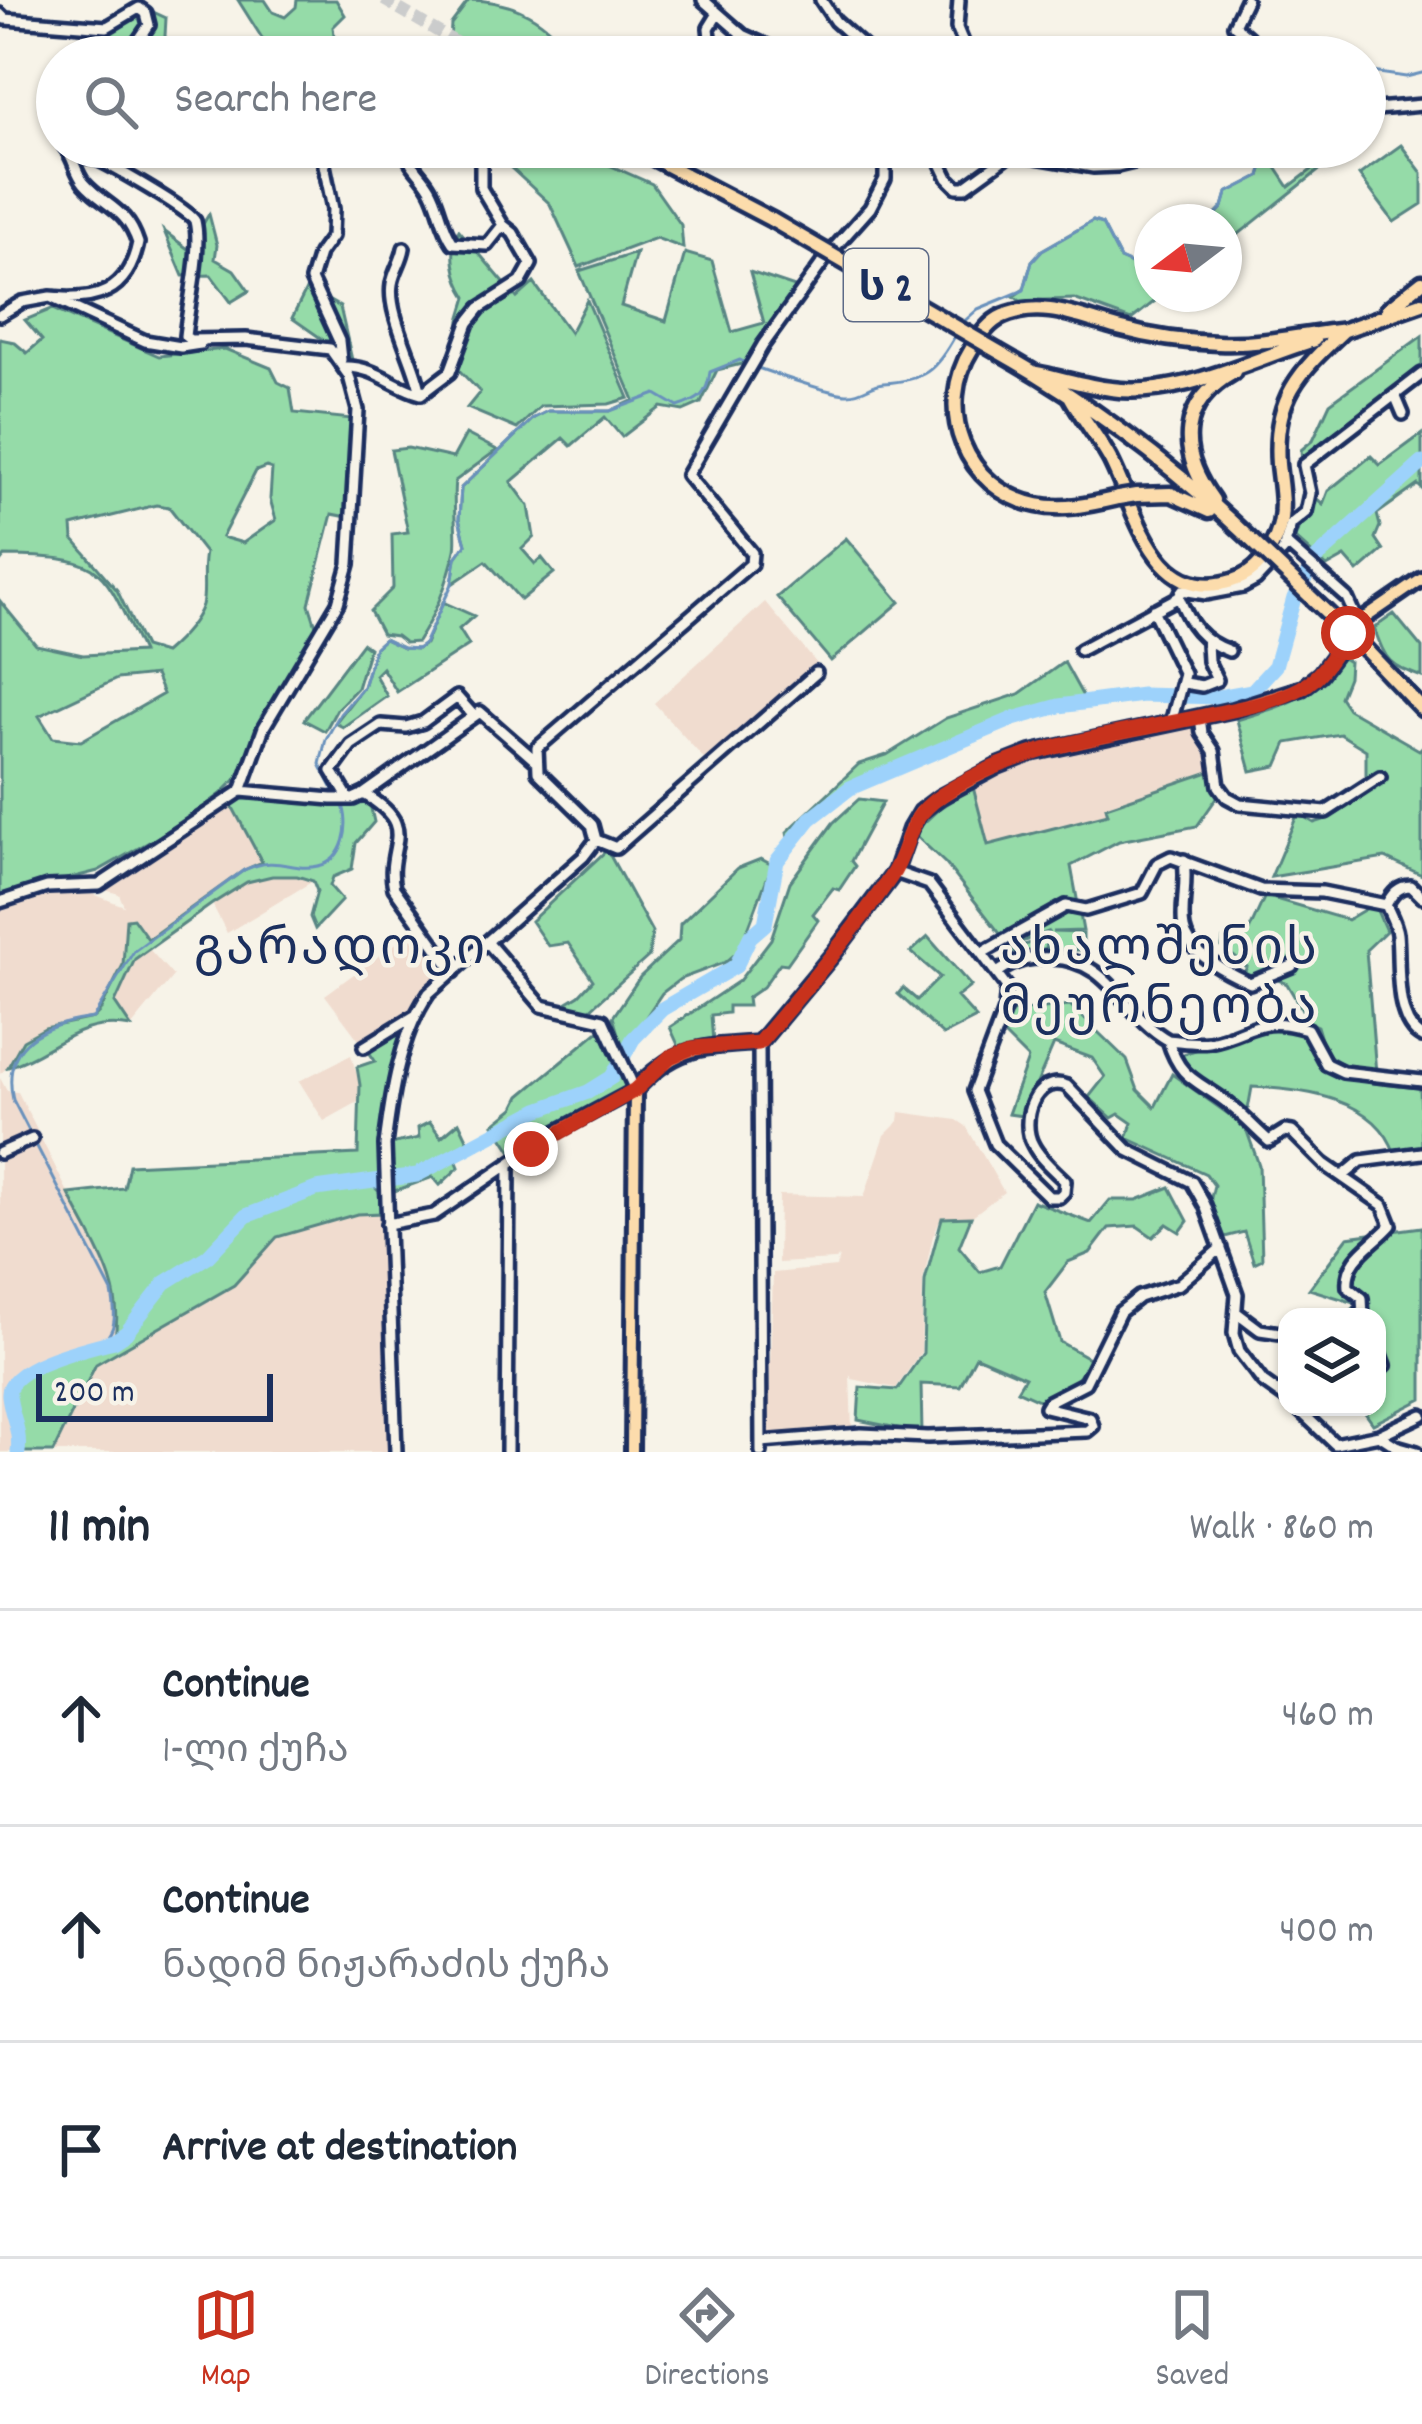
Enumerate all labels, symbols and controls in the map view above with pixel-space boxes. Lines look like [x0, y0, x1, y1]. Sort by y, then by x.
search box [36, 36, 1386, 168]
icon: search [78, 69, 144, 135]
text: Search here [174, 70, 377, 134]
north arrow [1134, 204, 1242, 312]
road number: ს 2 [844, 249, 928, 321]
route start [1321, 606, 1375, 660]
district label: გარადოკი [194, 917, 488, 989]
district label: ახალშენის მეურნეობა [1000, 917, 1320, 1048]
route end [504, 1122, 558, 1176]
map controls [1278, 1308, 1386, 1416]
button: layers [1278, 1308, 1386, 1416]
scale bar [36, 1368, 273, 1421]
text: 200 m [54, 1371, 135, 1418]
text: 11 min [48, 1494, 150, 1566]
text: Walk · 860 m [1190, 1503, 1374, 1558]
text: Continue [162, 1655, 310, 1719]
icon: ahead [48, 1685, 114, 1751]
text: 460 m [1282, 1690, 1374, 1745]
text: 1-ლი ქუჩა [162, 1726, 349, 1781]
text: Continue [162, 1871, 310, 1935]
icon: ahead [48, 1901, 114, 1967]
text: 400 m [1280, 1906, 1374, 1961]
text: ნადიმ ნიჟარაძის ქუჩა [162, 1942, 610, 1997]
icon: arrive [48, 2117, 114, 2183]
text: Arrive at destination [162, 2118, 517, 2182]
tab: Map [193, 2282, 259, 2401]
tab: Directions [645, 2282, 770, 2401]
tab: Saved [1155, 2282, 1229, 2401]

